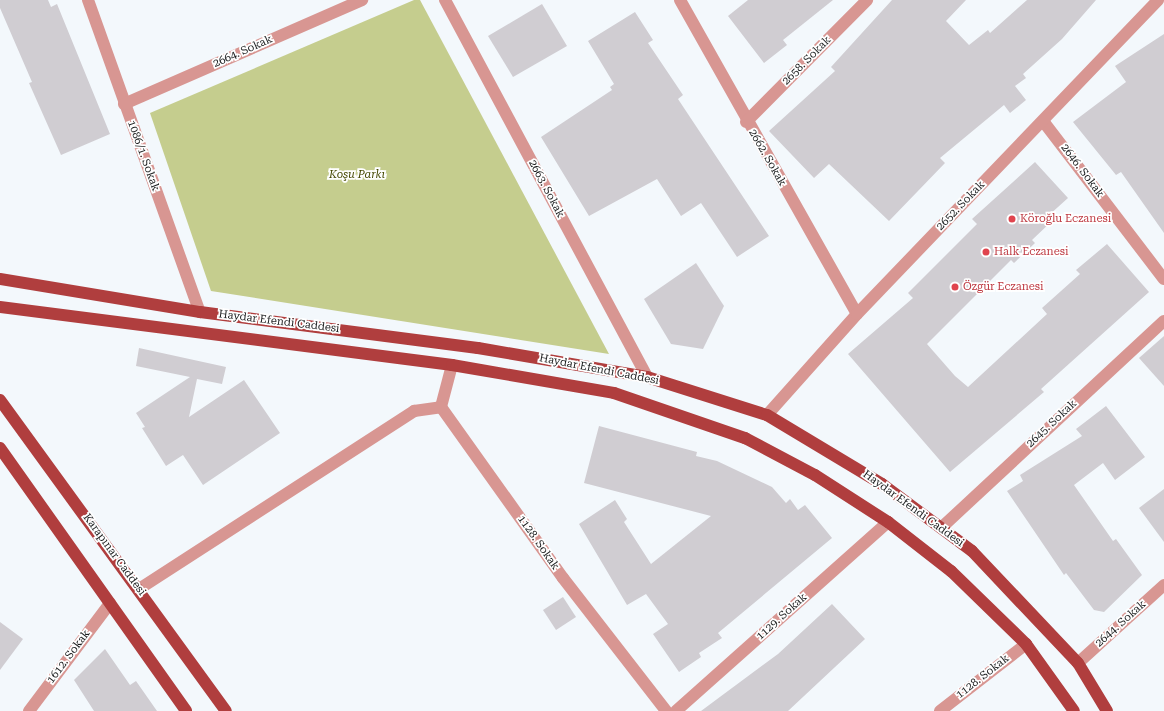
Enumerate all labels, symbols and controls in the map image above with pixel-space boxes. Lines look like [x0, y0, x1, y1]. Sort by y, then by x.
street label: 2664. Sokak [211, 33, 275, 71]
street label: 2658. Sokak [780, 34, 834, 88]
street label: 1086/1. Sokak [124, 119, 162, 193]
street label: 2662. Sokak [745, 127, 789, 189]
street label: 2646. Sokak [1058, 142, 1106, 200]
street label: 2663. Sokak [525, 158, 567, 220]
park label: Koşu Parkı [329, 168, 385, 182]
street label: 2652. Sokak [934, 179, 988, 233]
place label: Köroğlu Eczanesi [1020, 212, 1111, 226]
marker: Köroğlu Eczanesi [1007, 214, 1017, 224]
place label: Halk Eczanesi [994, 245, 1068, 259]
marker: Halk Eczanesi [981, 247, 991, 257]
place label: Özgür Eczanesi [963, 280, 1044, 294]
marker: Özgür Eczanesi [950, 282, 960, 292]
street label: Haydar Efendi Caddesi [218, 308, 340, 336]
street label: Haydar Efendi Caddesi [538, 352, 660, 388]
street label: 2645. Sokak [1024, 398, 1080, 450]
street label: Haydar Efendi Caddesi [860, 468, 966, 550]
street label: Karapınar Caddesi [80, 512, 148, 598]
street label: 1128. Sokak [514, 513, 562, 573]
street label: 1129. Sokak [754, 591, 810, 643]
street label: 2644. Sokak [1093, 598, 1149, 650]
street label: 1612. Sokak [45, 628, 93, 686]
street label: 1128. Sokak [954, 652, 1012, 702]

